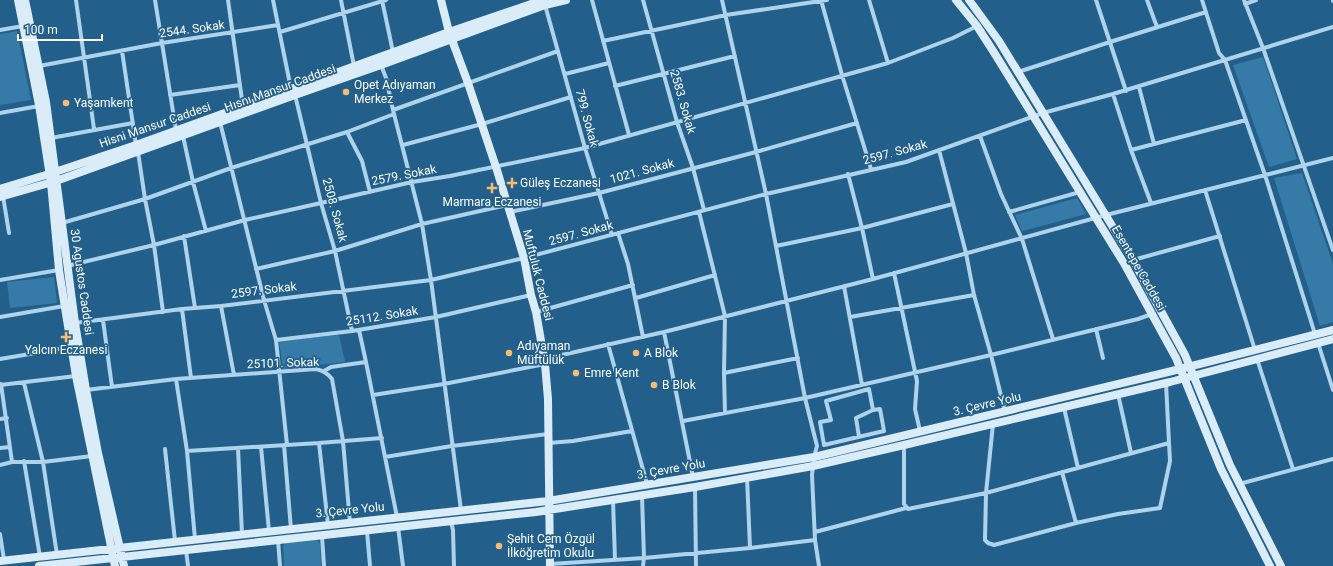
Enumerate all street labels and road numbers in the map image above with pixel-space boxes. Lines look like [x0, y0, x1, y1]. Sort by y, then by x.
street label: 2544. Sokak [158, 17, 226, 41]
street label: Hısnı Mansur Caddesi [223, 61, 337, 115]
street label: 2583. Sokak [667, 68, 699, 136]
street label: 799. Sokak [573, 88, 602, 149]
street label: Hisni Mansur Caddesi [97, 99, 213, 151]
street label: 2597. Sokak [861, 136, 929, 167]
street label: 1021. Sokak [608, 155, 676, 186]
street label: 2579. Sokak [370, 162, 439, 188]
street label: 2508. Sokak [320, 176, 351, 244]
street label: 2597. Sokak [547, 217, 615, 248]
street label: Esentepe Caddesi [1109, 223, 1169, 313]
street label: 30 Agustos Caddesi [68, 228, 96, 336]
street label: Muftuluk Caddesi [520, 228, 556, 322]
street label: 2597. Sokak [231, 279, 298, 301]
street label: 25112. Sokak [345, 303, 420, 329]
street label: 25101. Sokak [247, 355, 320, 371]
street label: 3. Çevre Yolu [952, 389, 1022, 419]
street label: 3. Çevre Yolu [636, 456, 706, 482]
street label: 3. Çevre Yolu [315, 499, 385, 521]

